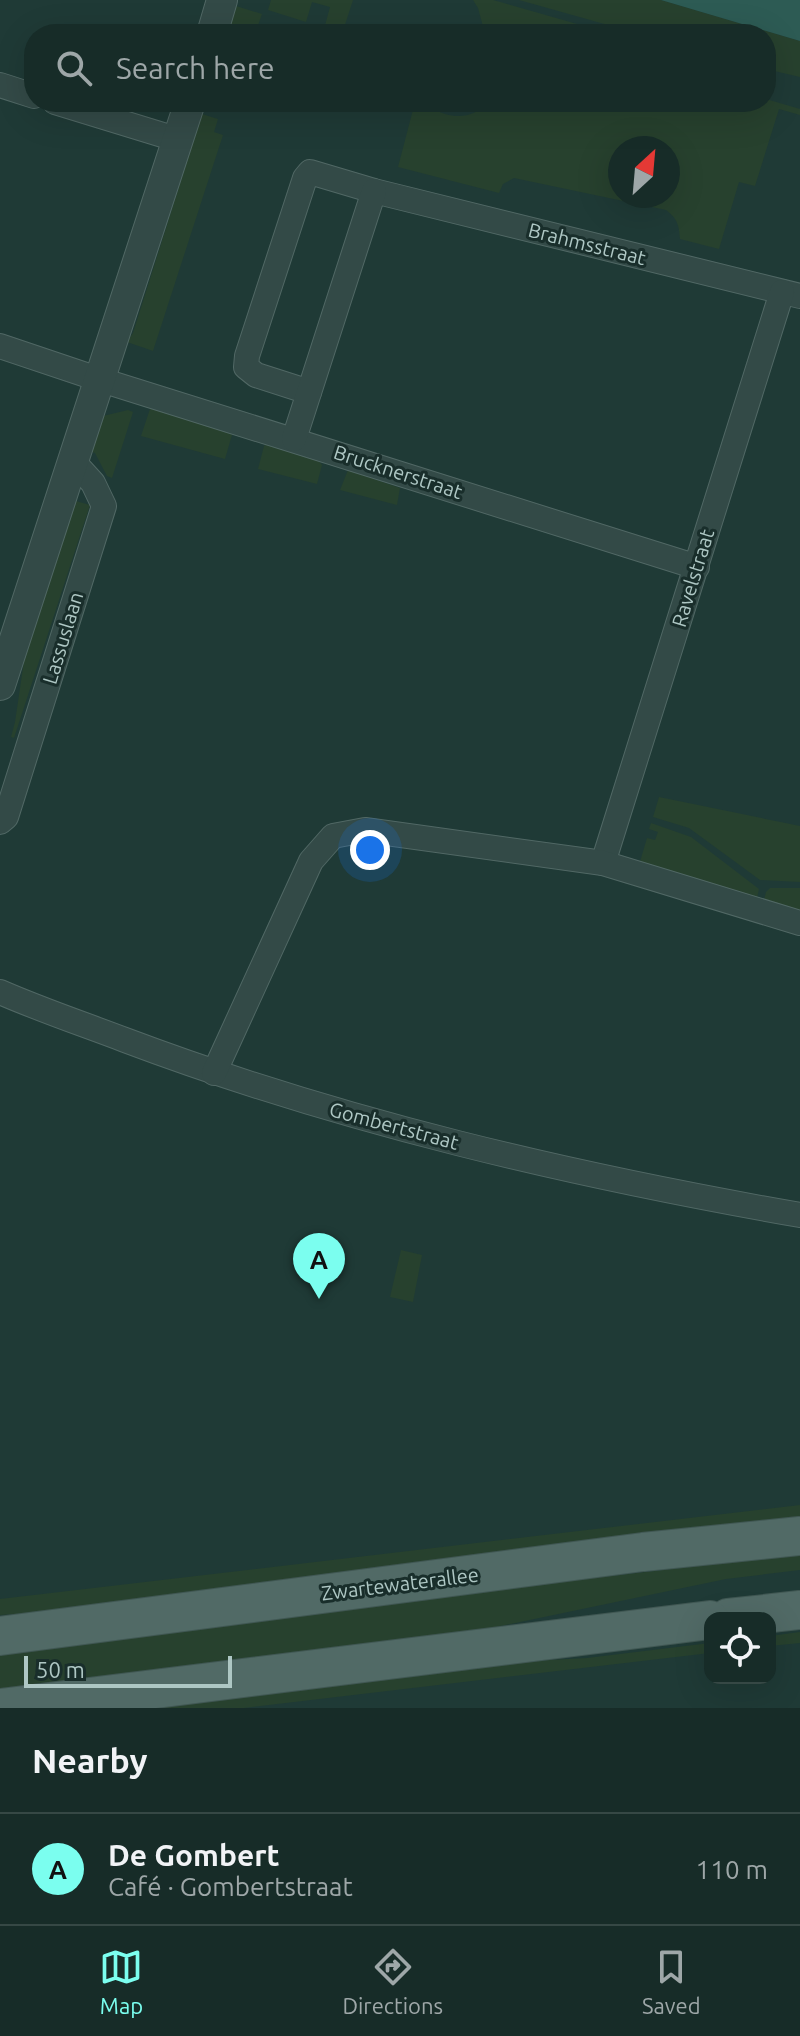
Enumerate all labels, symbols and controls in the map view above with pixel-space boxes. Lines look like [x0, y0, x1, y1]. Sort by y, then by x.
search box [24, 24, 776, 112]
icon: search [52, 46, 96, 90]
text: Search here [116, 51, 275, 85]
north arrow [608, 136, 680, 208]
street label: Brahmsstraat [526, 218, 648, 269]
street label: Brucknerstraat [331, 440, 465, 503]
street label: Ravelstraat [667, 526, 718, 630]
street label: Lassuslaan [38, 589, 87, 687]
your location [350, 830, 390, 870]
street label: Gombertstraat [327, 1097, 461, 1154]
pin: A [293, 1233, 345, 1299]
street label: Zwartewaterallee [320, 1562, 480, 1605]
map controls [704, 1612, 776, 1684]
button: locate [704, 1612, 776, 1684]
scale bar [24, 1652, 232, 1688]
text: 50 m [36, 1657, 85, 1682]
text: Nearby [32, 1741, 147, 1779]
text: De Gombert [108, 1838, 279, 1872]
text: A [49, 1855, 67, 1884]
text: 110 m [696, 1855, 768, 1884]
text: Café · Gombertstraat [108, 1872, 353, 1901]
tab: Map [99, 1945, 143, 2018]
tab: Directions [342, 1945, 443, 2018]
tab: Saved [642, 1945, 701, 2018]

